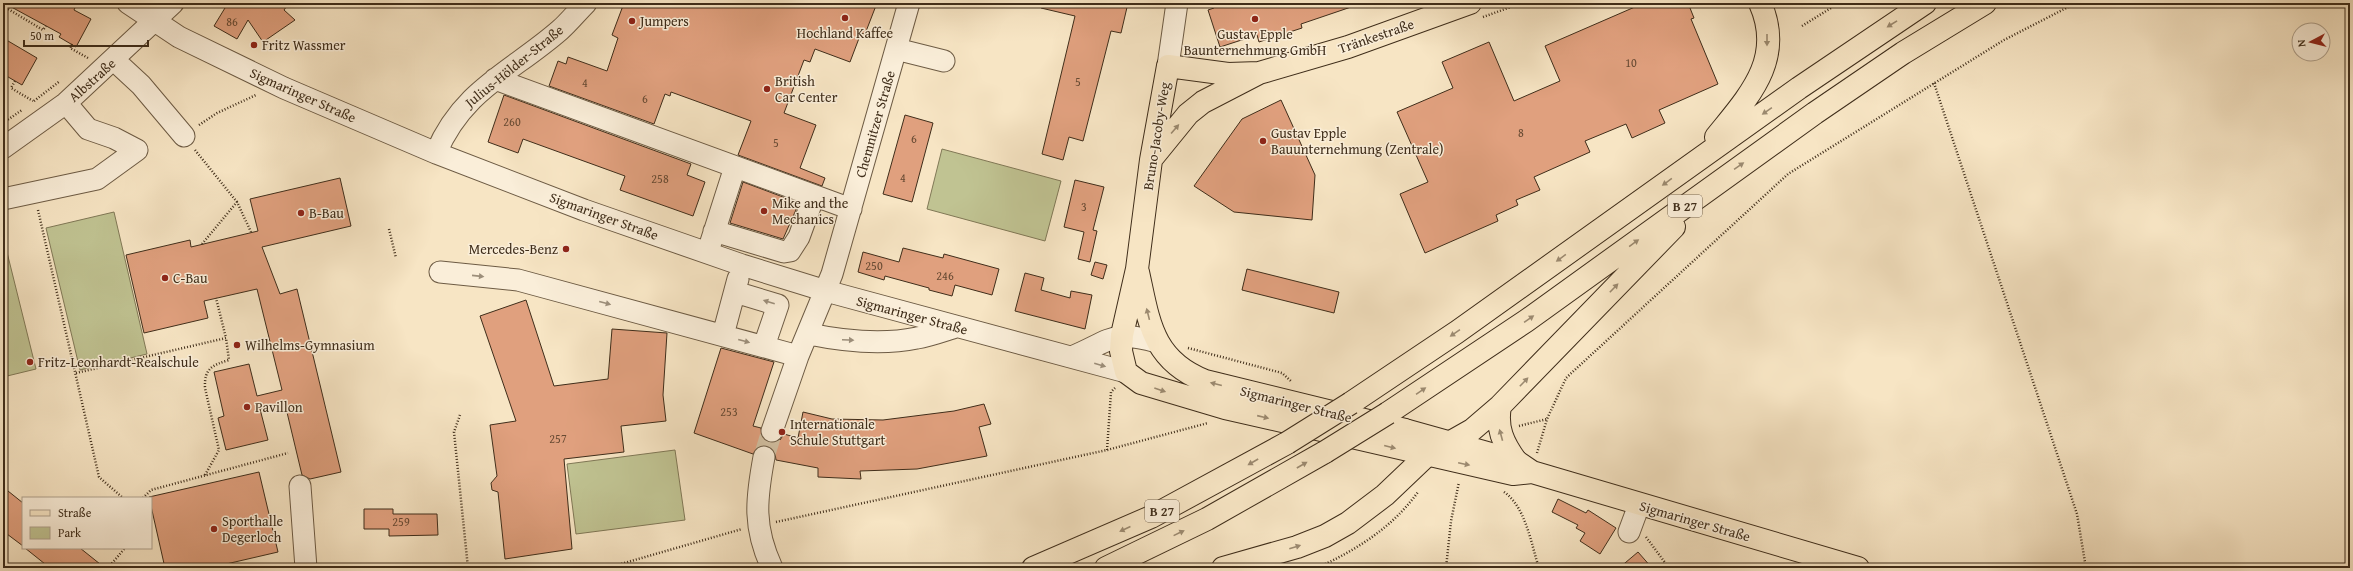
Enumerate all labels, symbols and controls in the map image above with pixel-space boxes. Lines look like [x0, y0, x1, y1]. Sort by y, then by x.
place label: Jumpers [638, 11, 689, 31]
house number: 86 [226, 13, 238, 30]
marker: Hochland Kaffee [840, 13, 850, 23]
marker: Gustav Epple Baunternehmung GmbH [1250, 14, 1260, 24]
street label: Tränkestraße [1335, 14, 1417, 58]
marker: Jumpers [627, 16, 637, 26]
street label: Julius-Hölder-Straße [459, 20, 568, 113]
one-way arrow [1886, 20, 1897, 28]
scale bar [24, 22, 148, 48]
north arrow [2291, 22, 2331, 62]
place label: Hochland Kaffee [797, 23, 894, 43]
place label: Gustav Epple Baunternehmung GmbH [1184, 24, 1326, 60]
text: 50 m [30, 27, 54, 44]
one-way arrow [1764, 34, 1770, 47]
place label: Fritz Wassmer [262, 35, 346, 55]
text: N [2293, 38, 2309, 48]
marker: Fritz Wassmer [249, 40, 259, 50]
street label: Albstraße [64, 53, 120, 107]
house number: 10 [1625, 54, 1637, 71]
street label: Sigmaringer Straße [247, 63, 360, 128]
street label: Chemnitzer Straße [850, 68, 900, 180]
place label: British Car Center [775, 71, 838, 107]
house number: 5 [1075, 73, 1081, 90]
house number: 4 [582, 74, 588, 91]
street label: Bruno-Jacoby-Weg [1138, 80, 1174, 192]
marker: British Car Center [762, 84, 772, 94]
house number: 6 [642, 90, 648, 107]
one-way arrow [1761, 107, 1772, 115]
house number: 260 [503, 113, 521, 130]
place label: Gustav Epple Bauunternehmung (Zentrale) [1271, 123, 1444, 159]
one-way arrow [1171, 124, 1180, 135]
house number: 8 [1518, 124, 1524, 141]
house number: 6 [911, 130, 917, 147]
house number: 5 [773, 134, 779, 151]
marker: Gustav Epple Bauunternehmung (Zentrale) [1258, 136, 1268, 146]
one-way arrow [1734, 162, 1745, 170]
house number: 4 [900, 169, 906, 186]
house number: 258 [651, 170, 669, 187]
one-way arrow [1661, 178, 1672, 186]
street label: Sigmaringer Straße [547, 187, 662, 245]
place label: Mike and the Mechanics [772, 193, 849, 229]
road number: B 27 [1668, 195, 1702, 217]
house number: 3 [1081, 198, 1087, 215]
place label: B-Bau [309, 203, 344, 223]
marker: Mike and the Mechanics [759, 206, 769, 216]
marker: B-Bau [296, 208, 306, 218]
place label: Mercedes-Benz [469, 239, 558, 259]
one-way arrow [1629, 239, 1640, 247]
marker: Mercedes-Benz [561, 244, 571, 254]
one-way arrow [1556, 254, 1566, 262]
house number: 250 [865, 257, 883, 274]
house number: 246 [936, 267, 954, 284]
place label: C-Bau [173, 268, 208, 288]
marker: C-Bau [160, 273, 170, 283]
one-way arrow [472, 273, 484, 279]
one-way arrow [1609, 283, 1619, 293]
street label: Sigmaringer Straße [854, 291, 970, 340]
one-way arrow [762, 299, 774, 305]
one-way arrow [599, 301, 611, 307]
one-way arrow [1145, 308, 1151, 320]
one-way arrow [1524, 315, 1534, 323]
one-way arrow [1450, 329, 1460, 337]
place label: Wilhelms-Gymnasium [245, 335, 375, 355]
one-way arrow [842, 336, 854, 343]
one-way arrow [738, 338, 750, 344]
marker: Wilhelms-Gymnasium [232, 340, 242, 350]
place label: Fritz-Leonhardt-Realschule [38, 352, 199, 372]
marker: Fritz-Leonhardt-Realschule [25, 357, 35, 367]
one-way arrow [1094, 362, 1106, 368]
one-way arrow [1519, 377, 1528, 387]
street label: Sigmaringer Straße [1238, 380, 1354, 428]
one-way arrow [1210, 381, 1222, 387]
one-way arrow [1154, 387, 1166, 393]
one-way arrow [1416, 387, 1426, 395]
place label: Pavillon [255, 397, 303, 417]
marker: Pavillon [242, 402, 252, 412]
house number: 253 [720, 403, 738, 420]
place label: Internationale Schule Stuttgart [790, 414, 885, 450]
one-way arrow [1257, 414, 1269, 420]
marker: Internationale Schule Stuttgart [777, 427, 787, 437]
one-way arrow [1498, 429, 1504, 441]
house number: 257 [549, 430, 567, 447]
one-way arrow [1383, 444, 1396, 450]
one-way arrow [1247, 459, 1259, 466]
one-way arrow [1458, 461, 1470, 467]
one-way arrow [1296, 462, 1308, 469]
street label: Sigmaringer Straße [1637, 496, 1753, 547]
legend [22, 497, 152, 549]
road number: B 27 [1145, 500, 1179, 522]
text: Straße [58, 504, 92, 521]
place label: Sporthalle Degerloch [222, 511, 284, 547]
house number: 259 [392, 513, 410, 530]
text: Park [58, 524, 82, 541]
marker: Sporthalle Degerloch [209, 524, 219, 534]
one-way arrow [1120, 526, 1131, 532]
one-way arrow [1173, 530, 1185, 536]
one-way arrow [1289, 544, 1301, 550]

